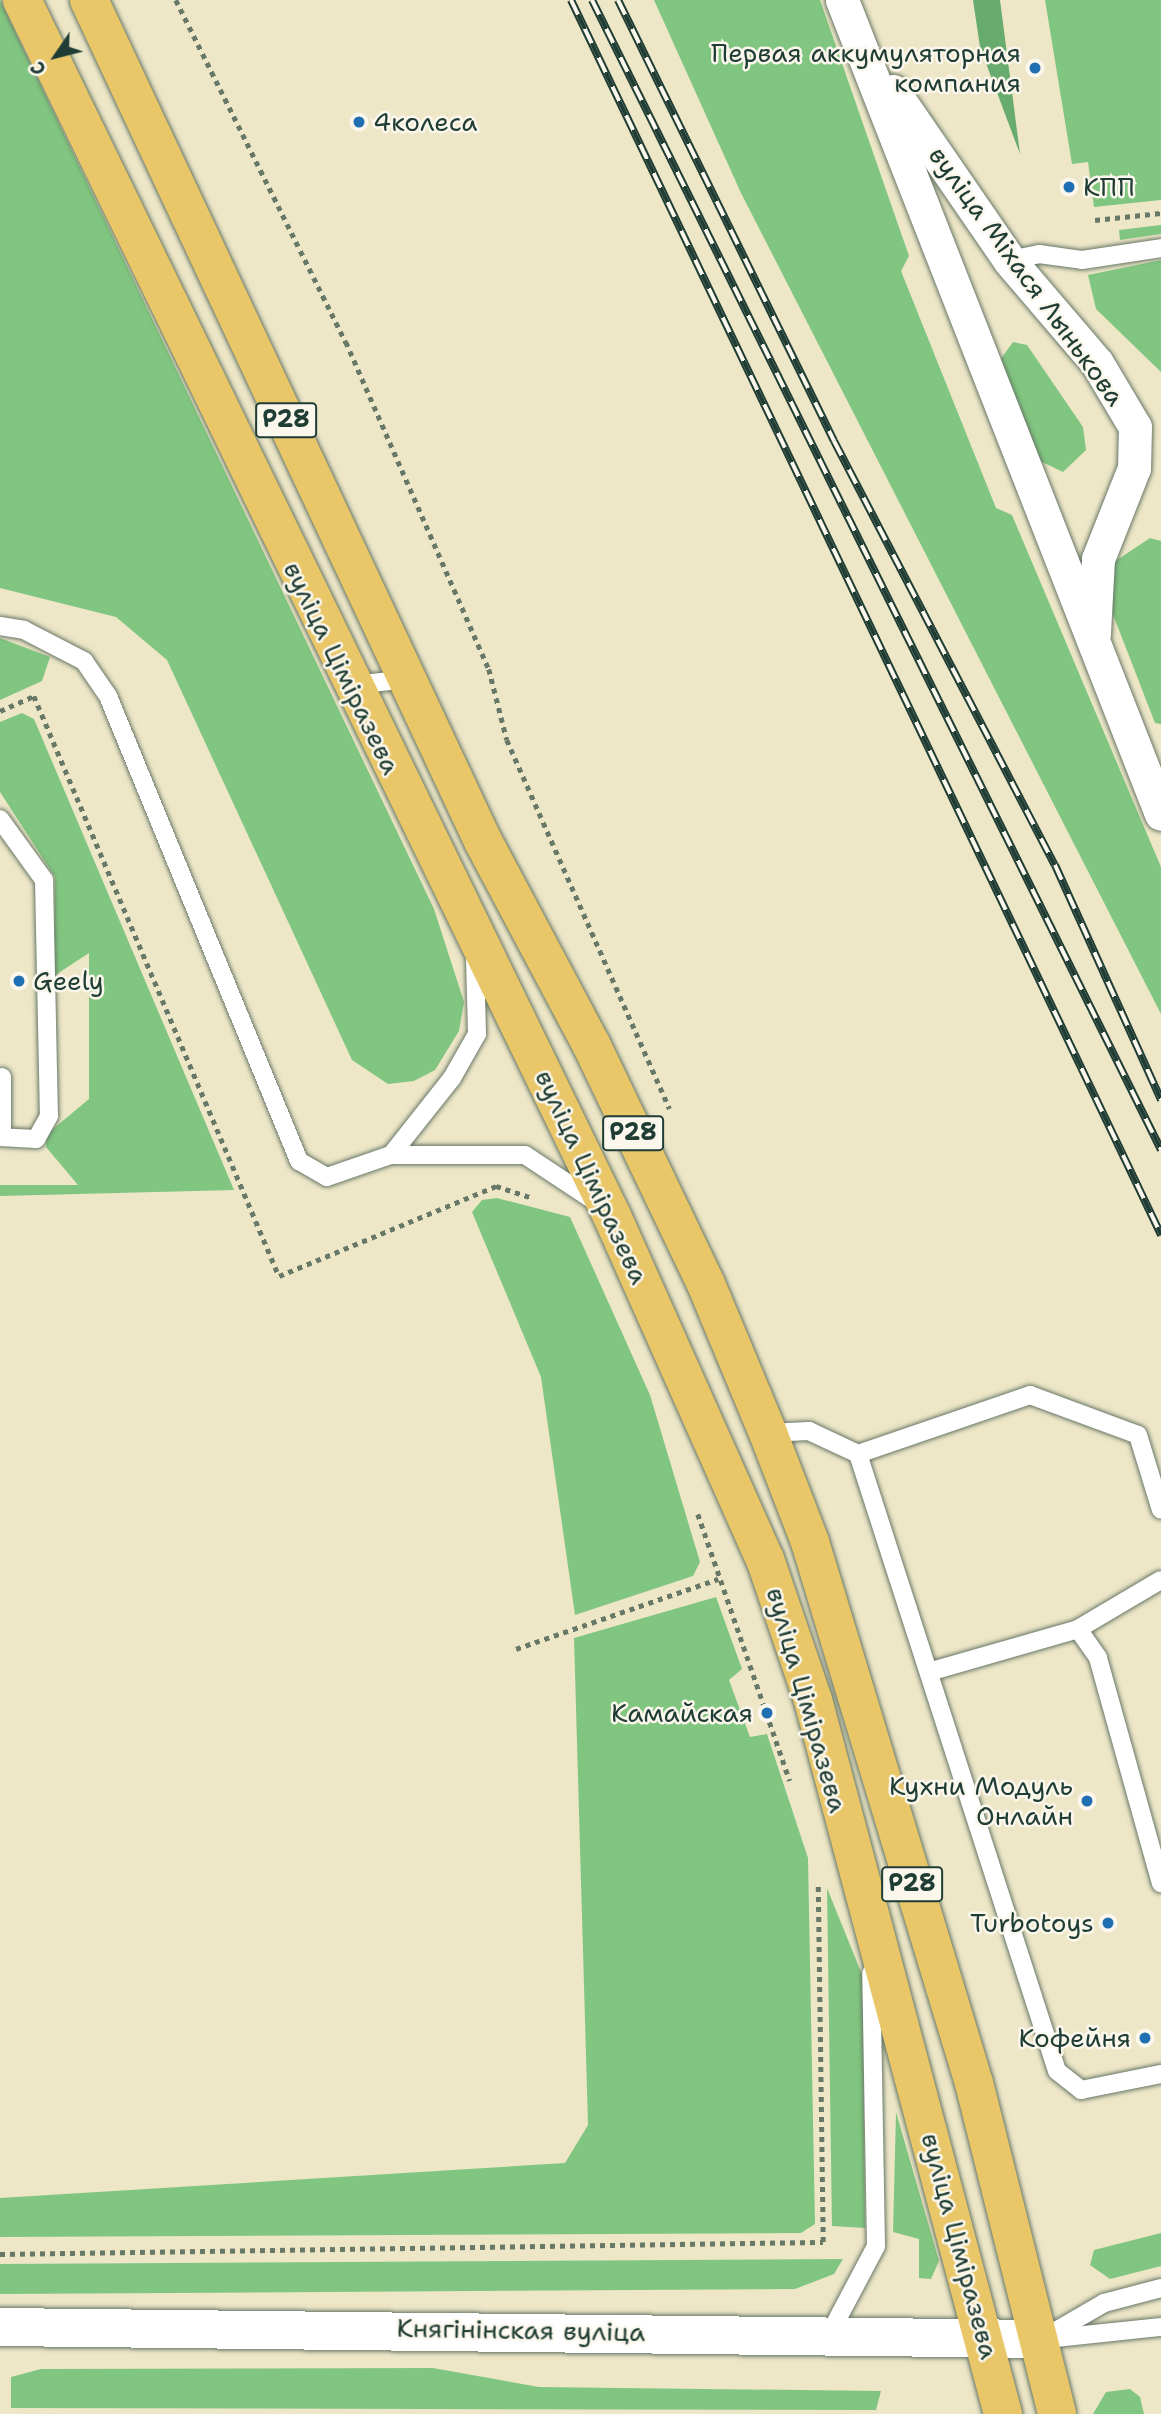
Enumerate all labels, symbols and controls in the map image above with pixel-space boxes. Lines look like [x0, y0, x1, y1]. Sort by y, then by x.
north arrow [21, 21, 91, 91]
place label: Первая аккумуляторная компания [711, 37, 1021, 98]
text: С [25, 56, 52, 80]
marker: Первая аккумуляторная компания [1027, 60, 1043, 76]
place label: 4колеса [373, 106, 478, 138]
marker: 4колеса [351, 114, 367, 130]
street label: вуліца Міхася Лынькова [922, 140, 1132, 412]
place label: КПП [1083, 171, 1135, 203]
marker: КПП [1061, 179, 1077, 195]
road number: Р28 [254, 400, 318, 440]
street label: вуліца Ціміразева [277, 557, 407, 779]
place label: Geely [33, 965, 104, 997]
marker: Geely [11, 973, 27, 989]
street label: вуліца Ціміразева [529, 1065, 655, 1289]
road number: Р28 [602, 1112, 664, 1154]
street label: вуліца Ціміразева [760, 1584, 854, 1816]
place label: Камайская [611, 1697, 753, 1729]
marker: Камайская [759, 1705, 775, 1721]
place label: Кухни Модуль Онлайн [889, 1770, 1073, 1831]
marker: Кухни Модуль Онлайн [1079, 1793, 1095, 1809]
road number: Р28 [880, 1864, 944, 1905]
place label: Turbotoys [970, 1907, 1094, 1939]
marker: Turbotoys [1100, 1915, 1116, 1931]
place label: Кофейня [1018, 2022, 1131, 2054]
marker: Кофейня [1137, 2030, 1153, 2046]
street label: вуліца Ціміразева [915, 2130, 1005, 2362]
street label: Княгінінская вуліца [396, 2312, 646, 2348]

